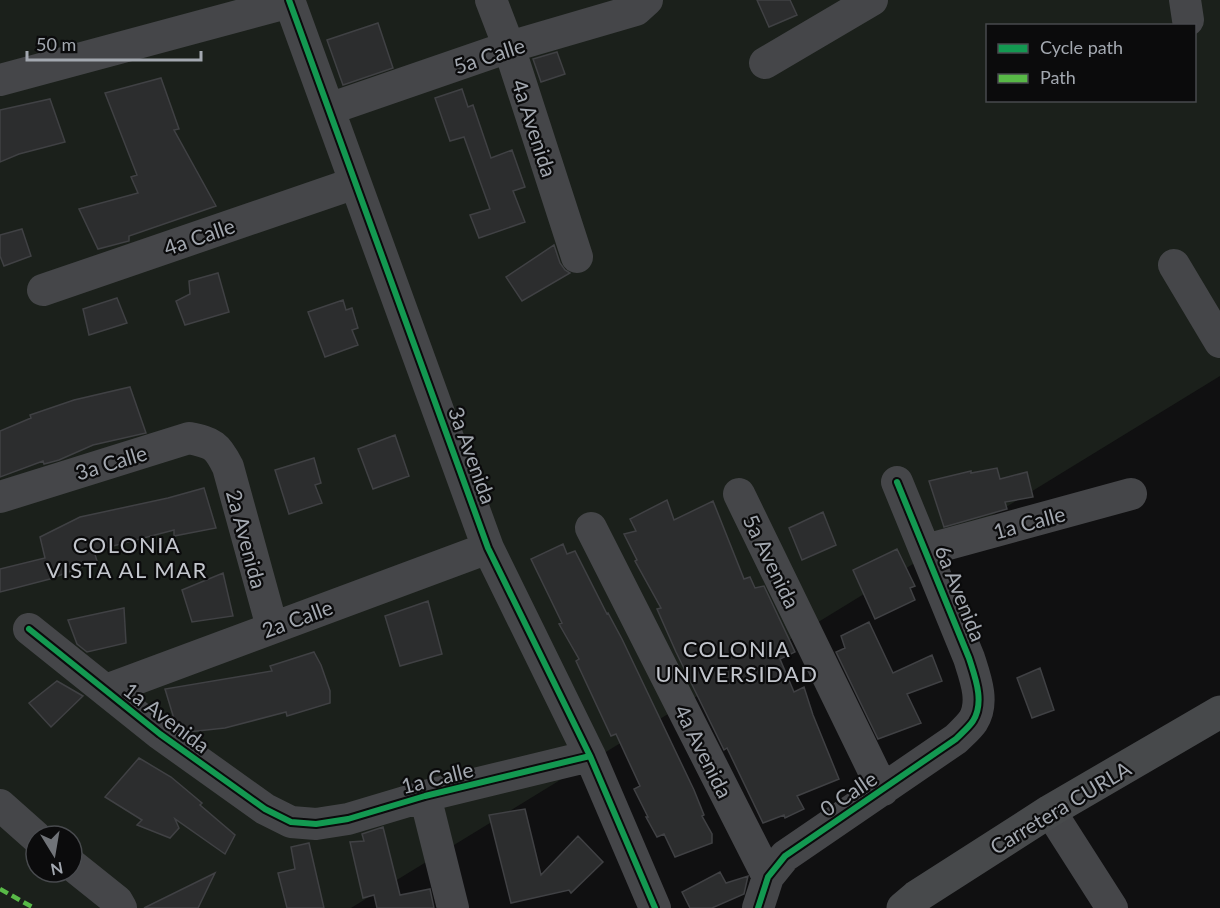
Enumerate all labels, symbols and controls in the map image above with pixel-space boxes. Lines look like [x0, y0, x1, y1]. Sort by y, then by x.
scale bar [27, 24, 201, 62]
legend [986, 24, 1196, 102]
street label: 5a Calle [450, 32, 528, 78]
text: 50 m [36, 33, 76, 55]
text: Cycle path [1040, 36, 1123, 58]
text: Path [1040, 66, 1076, 88]
street label: 4a Avenida [507, 76, 563, 180]
street label: 4a Calle [160, 212, 238, 260]
street label: 3a Avenida [444, 403, 502, 507]
street label: 3a Calle [72, 439, 150, 485]
street label: 2a Avenida [222, 487, 272, 591]
street label: 1a Calle [990, 500, 1068, 544]
street label: 5a Avenida [739, 510, 805, 612]
district label: COLONIA VISTA AL MAR [46, 531, 208, 583]
street label: 6a Avenida [930, 541, 992, 645]
street label: 2a Calle [258, 594, 336, 642]
district label: COLONIA UNIVERSIDAD [655, 635, 819, 687]
street label: 1a Avenida [119, 677, 215, 757]
street label: 4a Avenida [670, 700, 738, 802]
street label: Carretera CURLA [985, 755, 1136, 859]
street label: 1a Calle [398, 756, 476, 798]
street label: 0 Calle [815, 765, 881, 821]
north arrow [24, 824, 84, 884]
text: N [49, 859, 65, 880]

